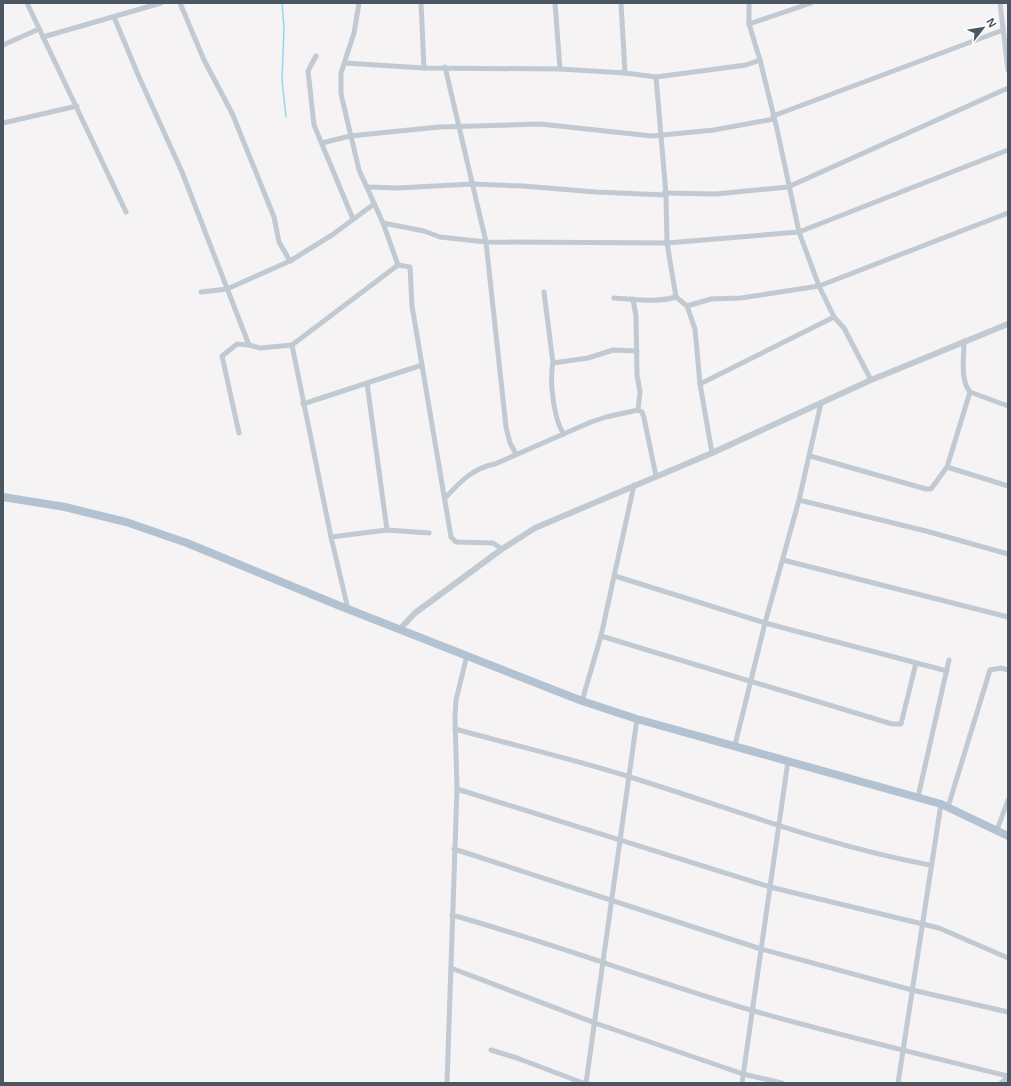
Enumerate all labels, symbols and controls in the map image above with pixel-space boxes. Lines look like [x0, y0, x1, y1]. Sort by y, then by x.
north arrow [963, 8, 1003, 48]
text: N [983, 15, 1001, 30]

